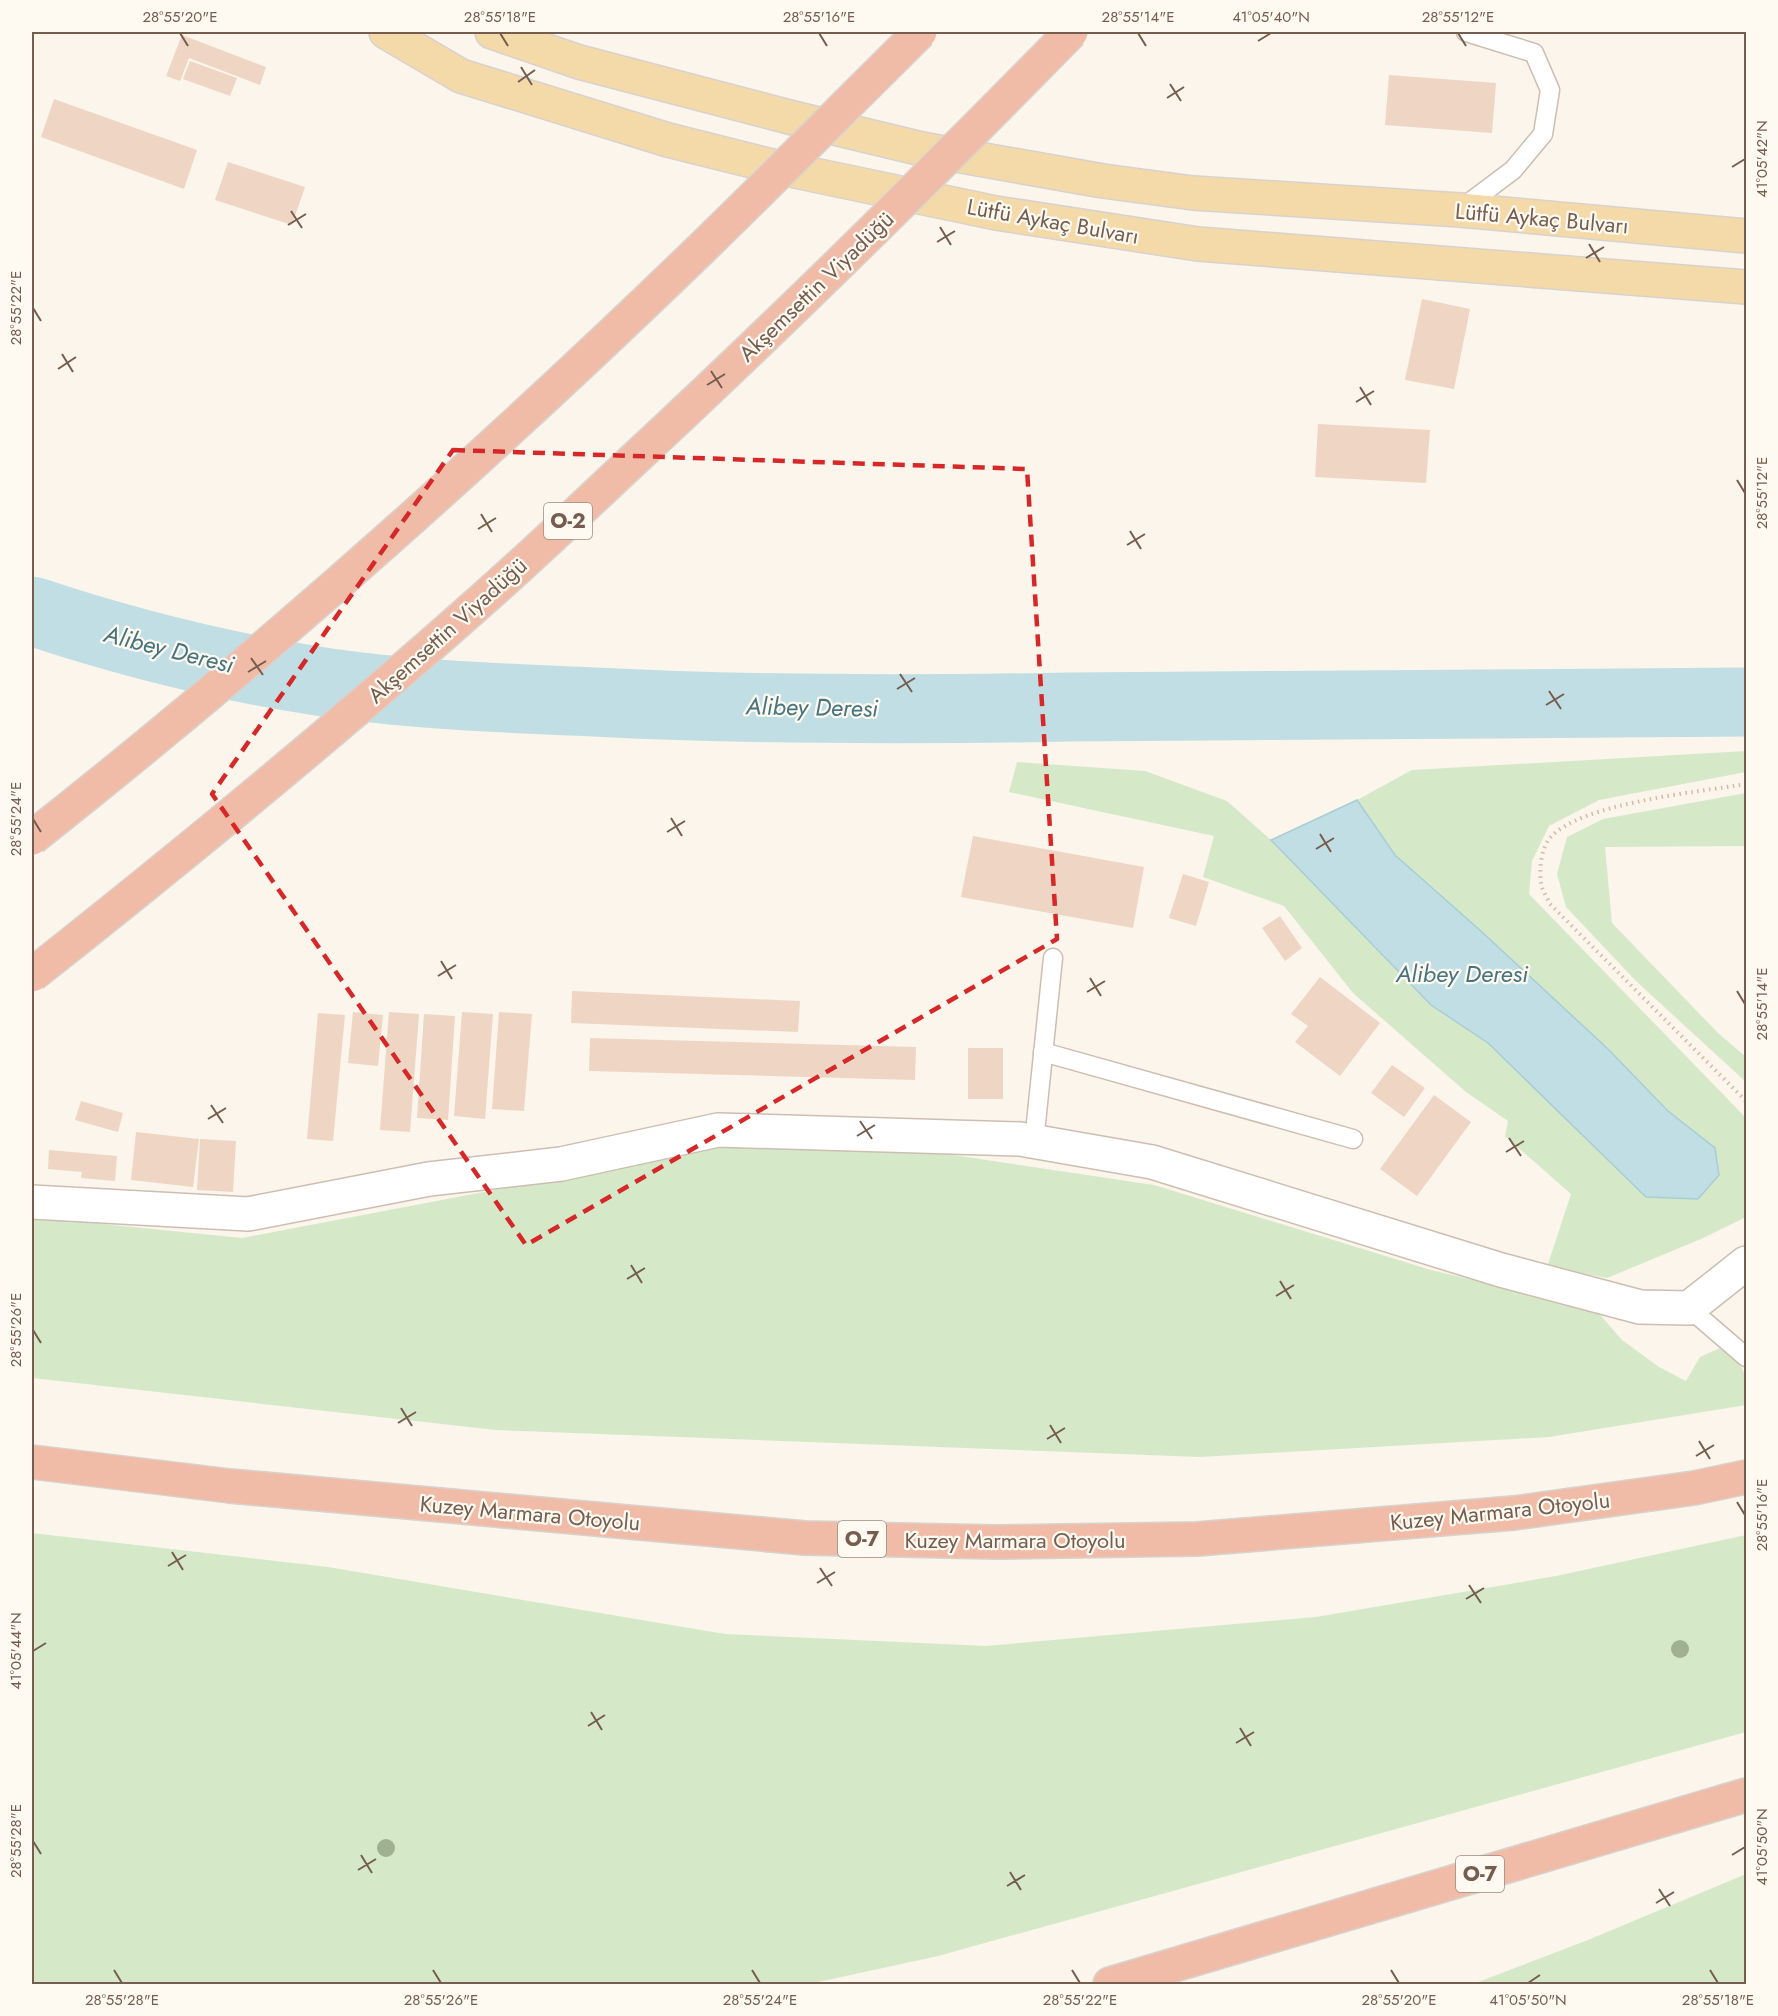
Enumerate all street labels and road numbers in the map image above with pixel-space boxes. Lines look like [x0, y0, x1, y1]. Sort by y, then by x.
street label: Lütfü Aykaç Bulvarı [965, 190, 1141, 252]
street label: Lütfü Aykaç Bulvarı [1454, 194, 1630, 242]
street label: Akşemsettin Viyadüğü [731, 203, 901, 369]
road number: O-2 [544, 503, 592, 539]
street label: Akşemsettin Viyadüğü [360, 550, 534, 710]
street label: Kuzey Marmara Otoyolu [1388, 1484, 1612, 1538]
street label: Kuzey Marmara Otoyolu [418, 1487, 642, 1539]
road number: O-7 [838, 1521, 886, 1557]
street label: Kuzey Marmara Otoyolu [904, 1524, 1126, 1556]
road number: O-7 [1456, 1856, 1504, 1892]

